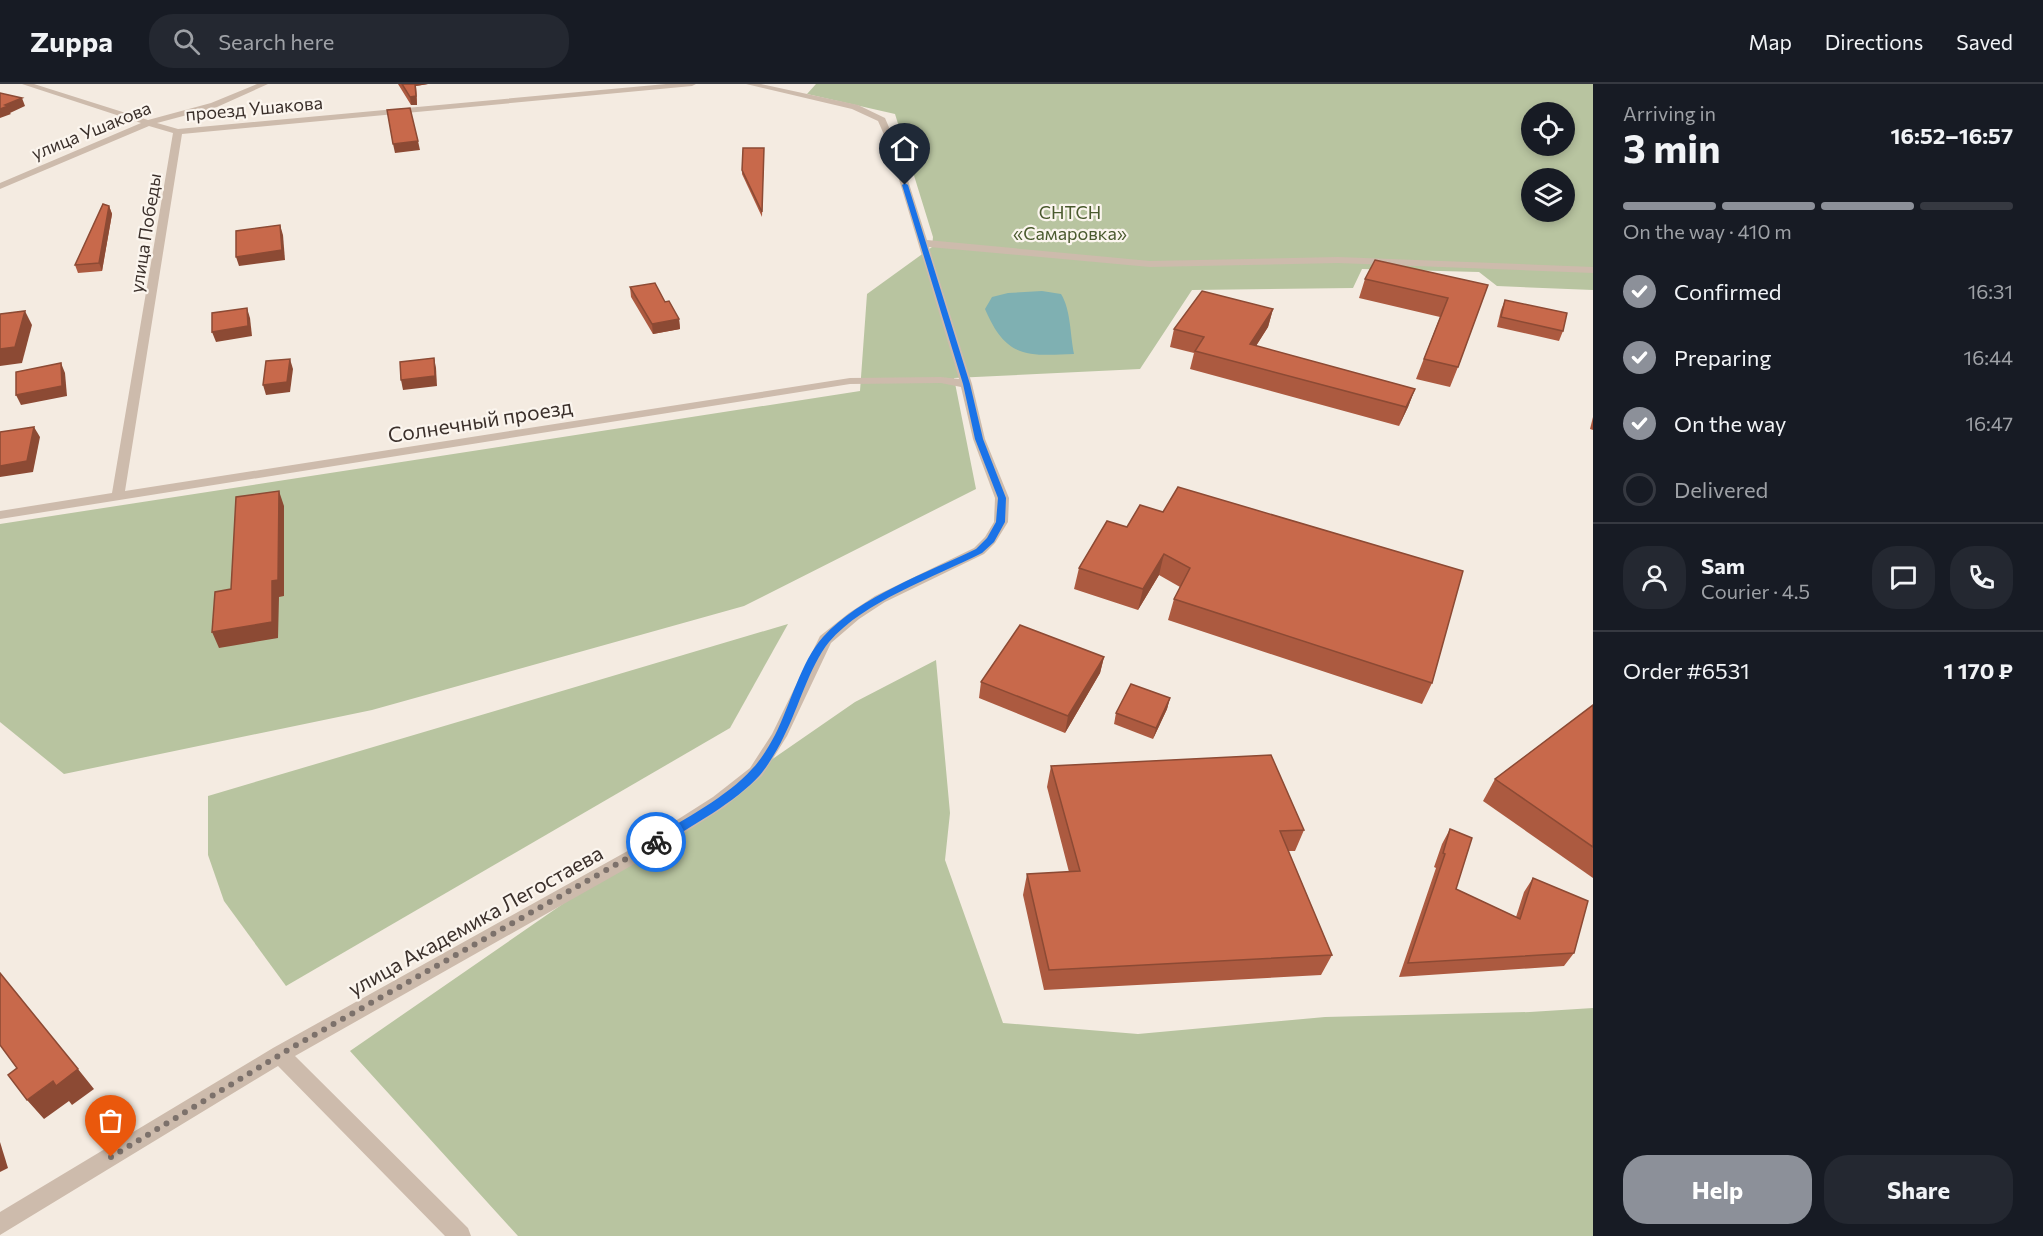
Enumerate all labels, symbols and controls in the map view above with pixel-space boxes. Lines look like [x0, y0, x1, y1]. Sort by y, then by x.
search box [149, 14, 569, 68]
text: Zuppa [30, 24, 113, 58]
icon: search [170, 25, 203, 58]
text: Search here [218, 28, 334, 55]
text: Map [1749, 29, 1792, 54]
text: Directions [1825, 29, 1923, 54]
text: Saved [1956, 29, 2013, 54]
street label: проезд Ушакова [184, 91, 324, 125]
street label: улица Ушакова [28, 96, 154, 164]
text: Arriving in [1623, 101, 1716, 125]
map controls [1521, 102, 1575, 222]
button: locate [1521, 102, 1575, 156]
text: 16:52–16:57 [1891, 122, 2013, 149]
pin [879, 123, 930, 185]
text: 3 min [1623, 123, 1721, 171]
icon: home [888, 132, 921, 165]
button: layers [1521, 168, 1575, 222]
street label: улица Победы [125, 172, 165, 294]
park label: СНТСН «Самаровка» [1013, 201, 1127, 244]
text: On the way · 410 m [1623, 219, 1792, 243]
icon: check [1623, 275, 1656, 308]
text: Confirmed [1674, 278, 1781, 305]
text: 16:31 [1968, 279, 2013, 303]
icon: check [1623, 341, 1656, 374]
text: Preparing [1674, 344, 1771, 371]
text: 16:44 [1964, 345, 2013, 369]
street label: Солнечный проезд [386, 393, 574, 447]
icon: check [1623, 407, 1656, 440]
text: On the way [1674, 410, 1786, 437]
text: 16:47 [1965, 411, 2013, 435]
text: Delivered [1674, 476, 1768, 503]
button: person [1623, 546, 1686, 609]
button: chat [1872, 546, 1935, 609]
button: phone [1950, 546, 2013, 609]
text: Sam [1701, 552, 1745, 579]
text: Courier · 4.5 [1701, 579, 1810, 603]
text: Order #6531 [1623, 657, 1750, 684]
text: 1 170 ₽ [1944, 657, 2013, 684]
courier [626, 812, 686, 872]
icon: bike [640, 826, 673, 859]
street label: улица Академика Легостаева [343, 839, 607, 1001]
pin [85, 1095, 136, 1157]
icon: bag [94, 1104, 127, 1137]
button: Help [1623, 1155, 1812, 1224]
button: Share [1824, 1155, 2013, 1224]

